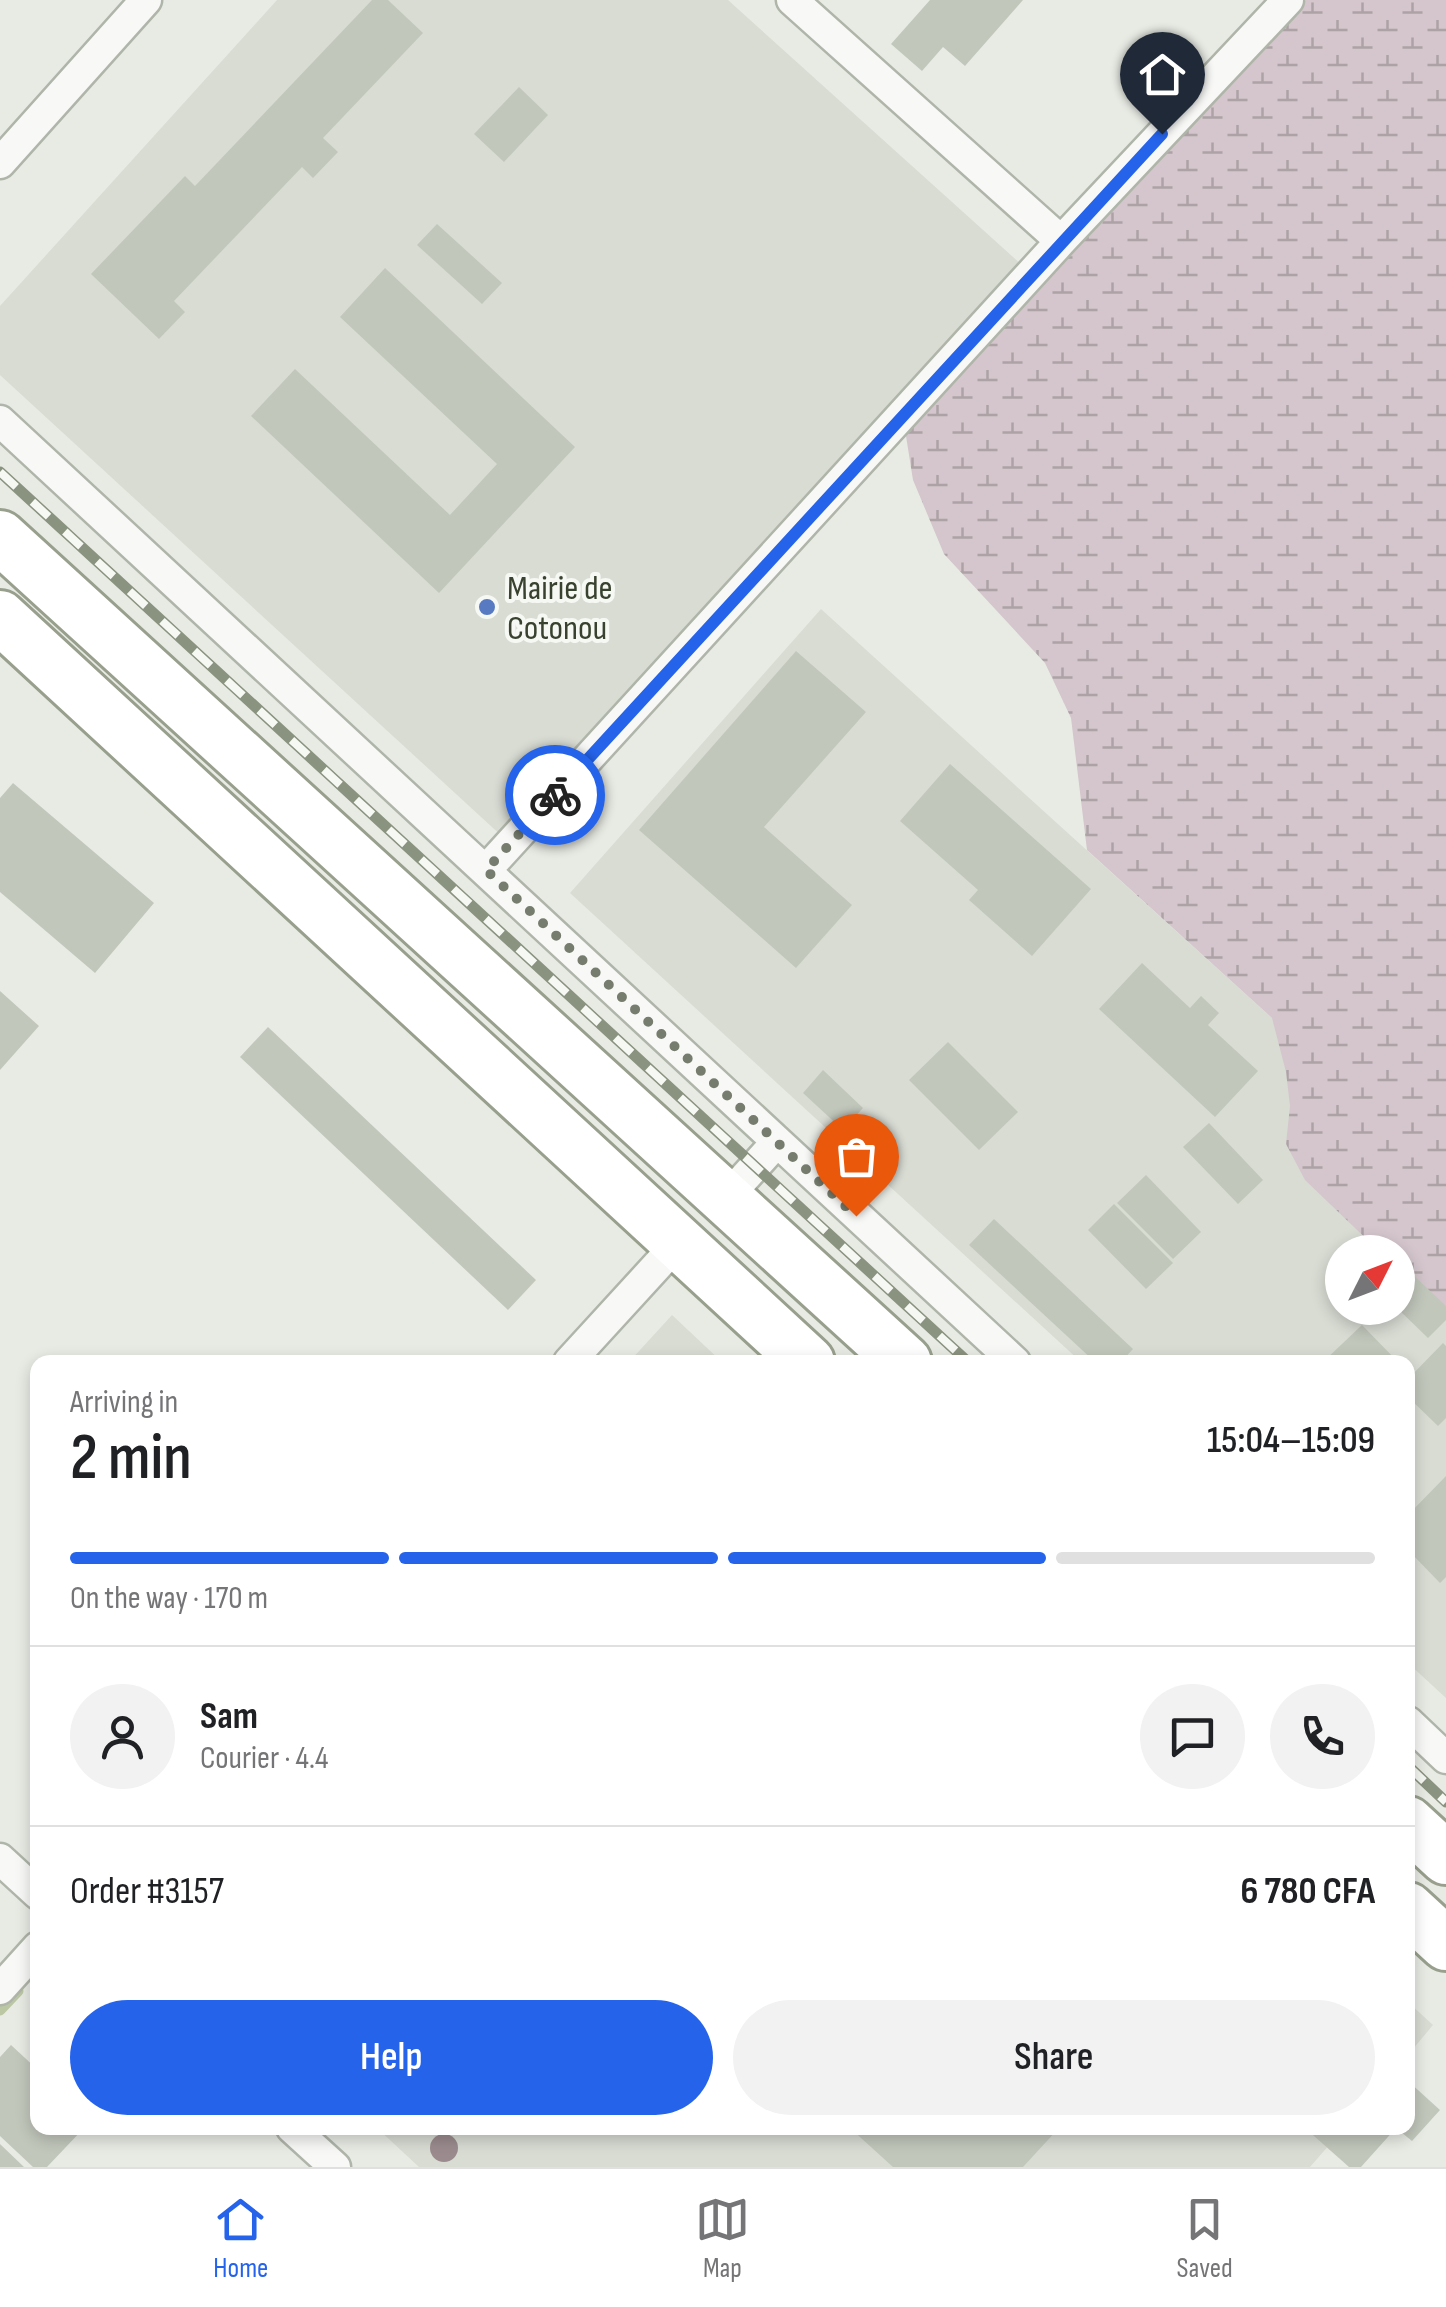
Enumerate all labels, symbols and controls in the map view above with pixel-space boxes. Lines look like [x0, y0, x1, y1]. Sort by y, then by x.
pin [1120, 32, 1205, 135]
icon: home [1135, 47, 1190, 102]
place label: Mairie de Cotonou [507, 567, 613, 650]
marker: Mairie de Cotonou [476, 596, 498, 618]
courier [505, 745, 605, 845]
icon: bike [528, 768, 583, 823]
pin [814, 1114, 899, 1217]
icon: bag [829, 1129, 884, 1184]
north arrow [1325, 1235, 1415, 1325]
map controls [1325, 1235, 1415, 1325]
text: Arriving in [70, 1383, 178, 1422]
text: 15:04–15:09 [1207, 1418, 1375, 1463]
text: 2 min [70, 1420, 192, 1498]
text: On the way · 170 m [70, 1579, 268, 1618]
button: person [70, 1684, 175, 1789]
button: chat [1140, 1684, 1245, 1789]
button: phone [1270, 1684, 1375, 1789]
text: Sam [200, 1694, 258, 1739]
text: Courier · 4.4 [200, 1739, 328, 1778]
text: Order #3157 [70, 1869, 224, 1914]
text: 6 780 CFA [1240, 1869, 1375, 1914]
button: Help [70, 2000, 713, 2115]
button: Share [733, 2000, 1375, 2115]
tab: Home [213, 2192, 268, 2285]
tab: Map [695, 2192, 750, 2285]
tab: Saved [1177, 2192, 1233, 2285]

